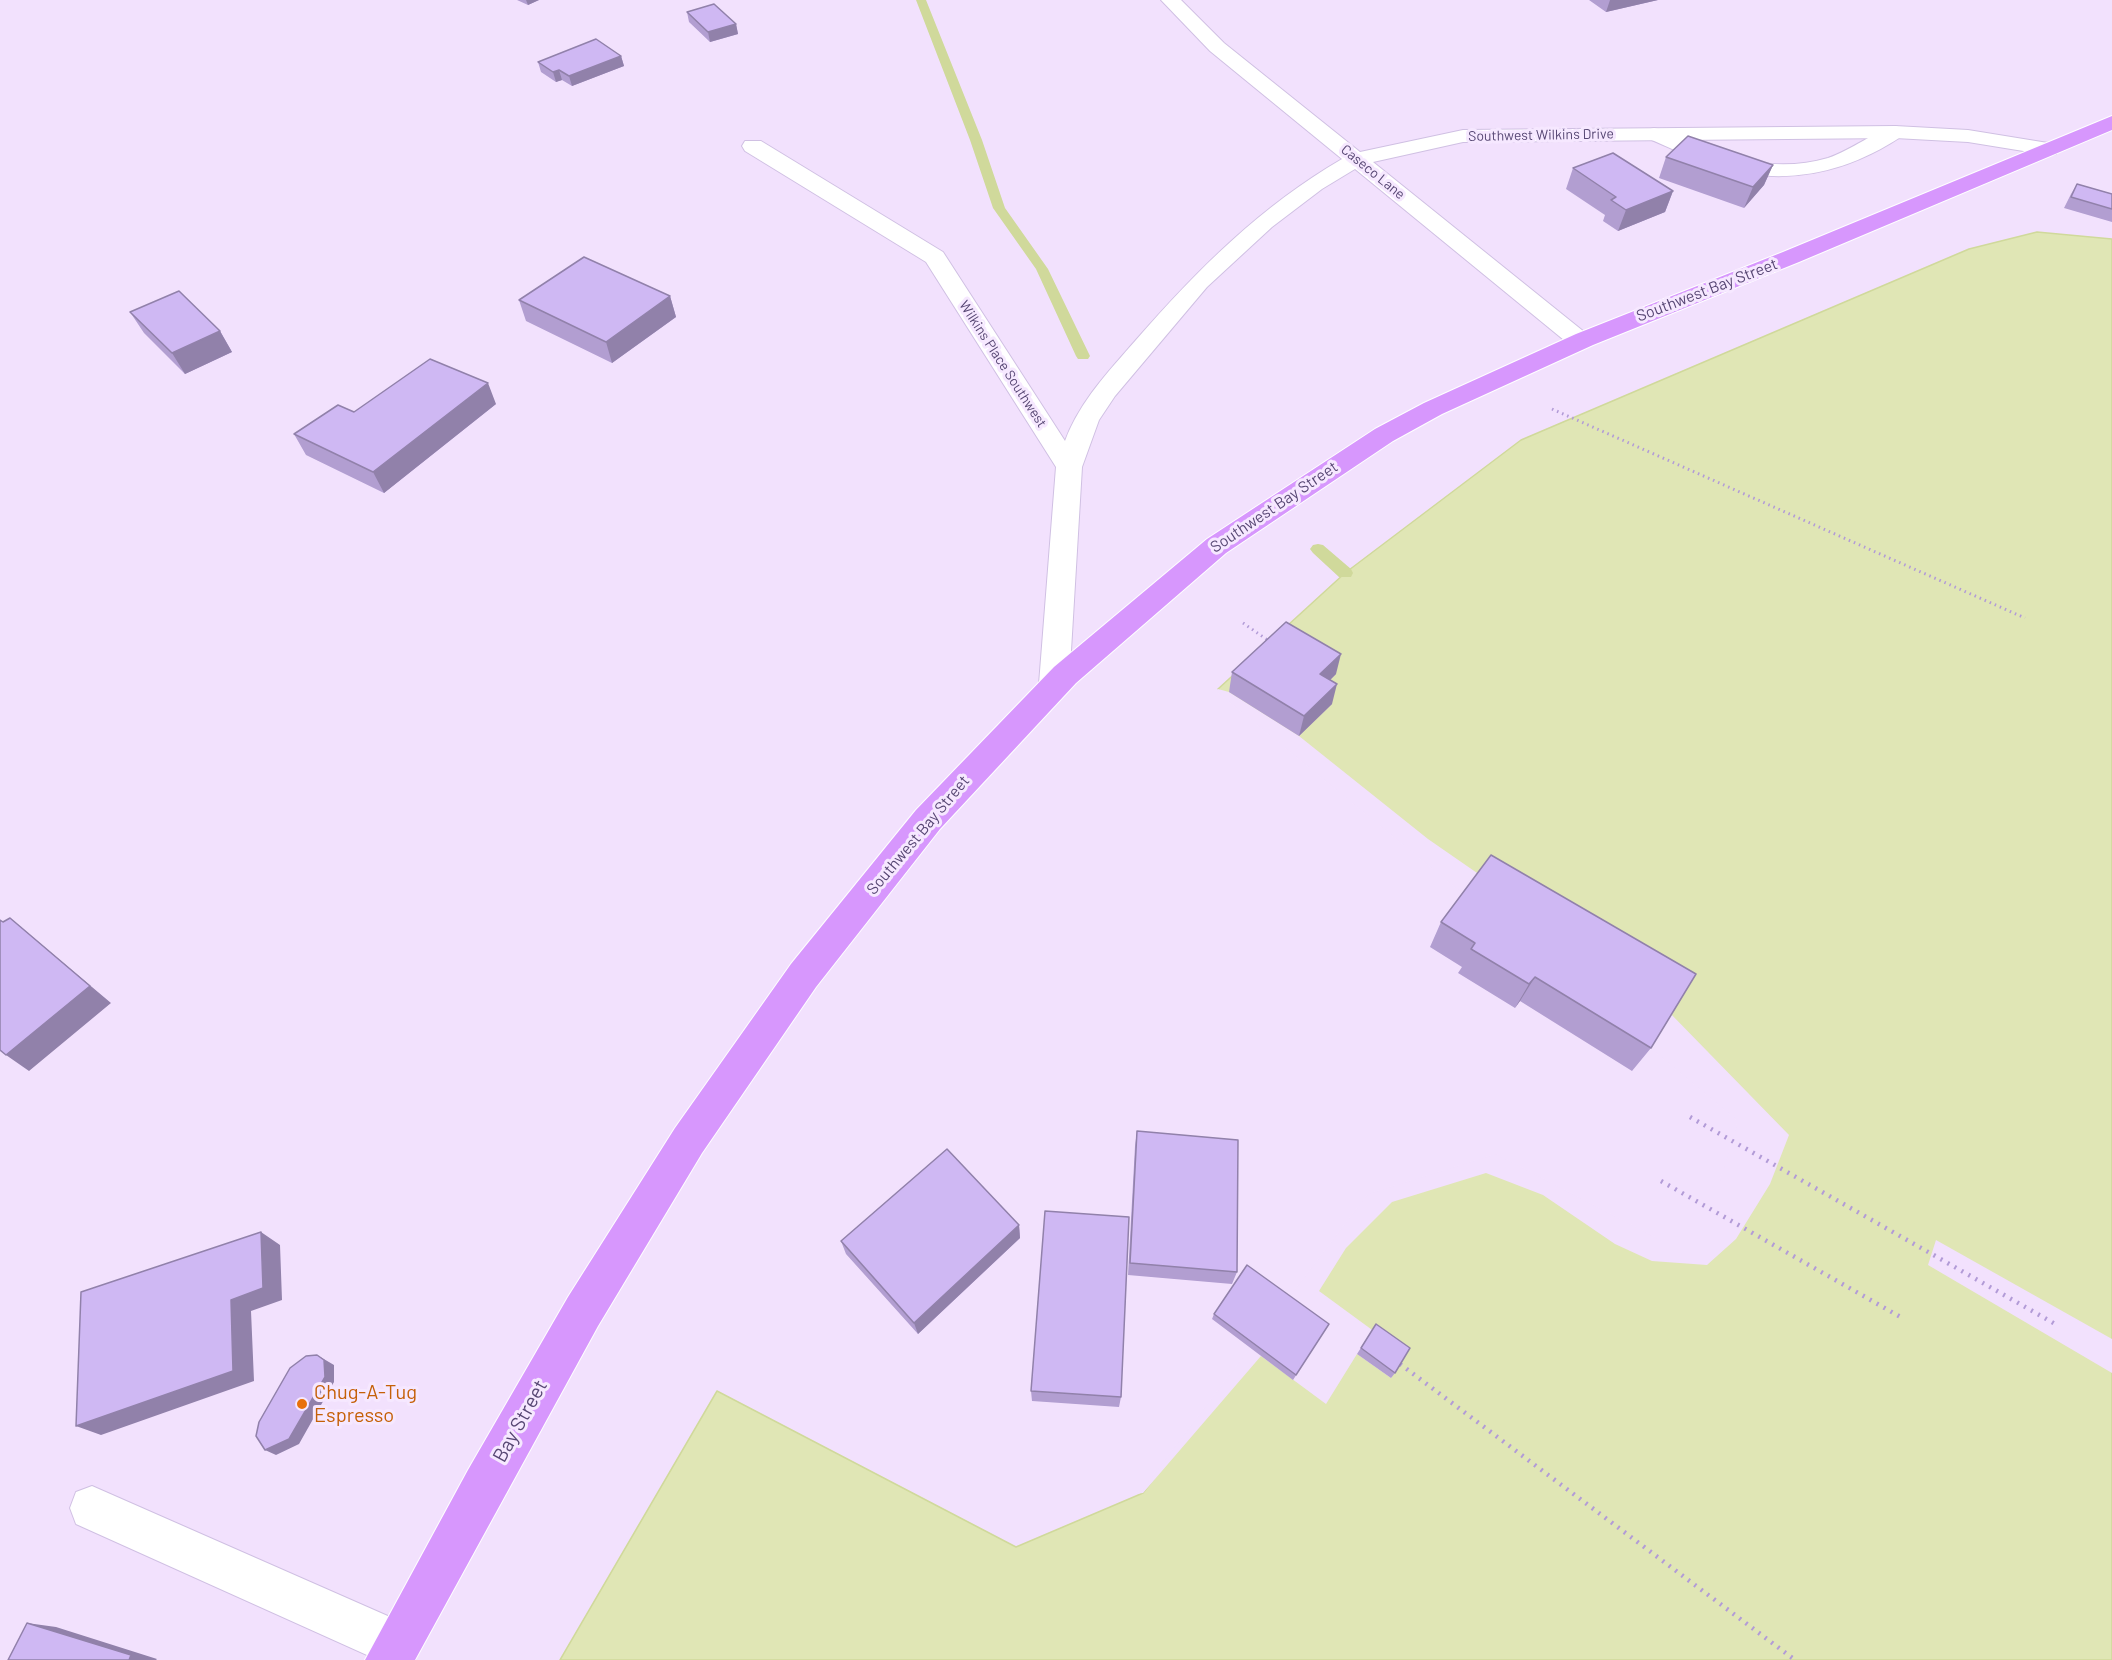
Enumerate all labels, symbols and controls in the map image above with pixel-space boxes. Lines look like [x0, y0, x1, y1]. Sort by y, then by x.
street label: Southwest Wilkins Drive [1468, 125, 1614, 145]
street label: Caseco Lane [1338, 141, 1408, 203]
street label: Southwest Bay Street [1634, 254, 1780, 326]
street label: Wilkins Place Southwest [956, 297, 1050, 431]
street label: Southwest Bay Street [1207, 457, 1341, 557]
street label: Southwest Bay Street [863, 772, 973, 898]
street label: Bay Street [488, 1376, 552, 1466]
place label: Chug-A-Tug Espresso [314, 1380, 417, 1427]
marker: Chug-A-Tug Espresso [295, 1397, 309, 1411]

